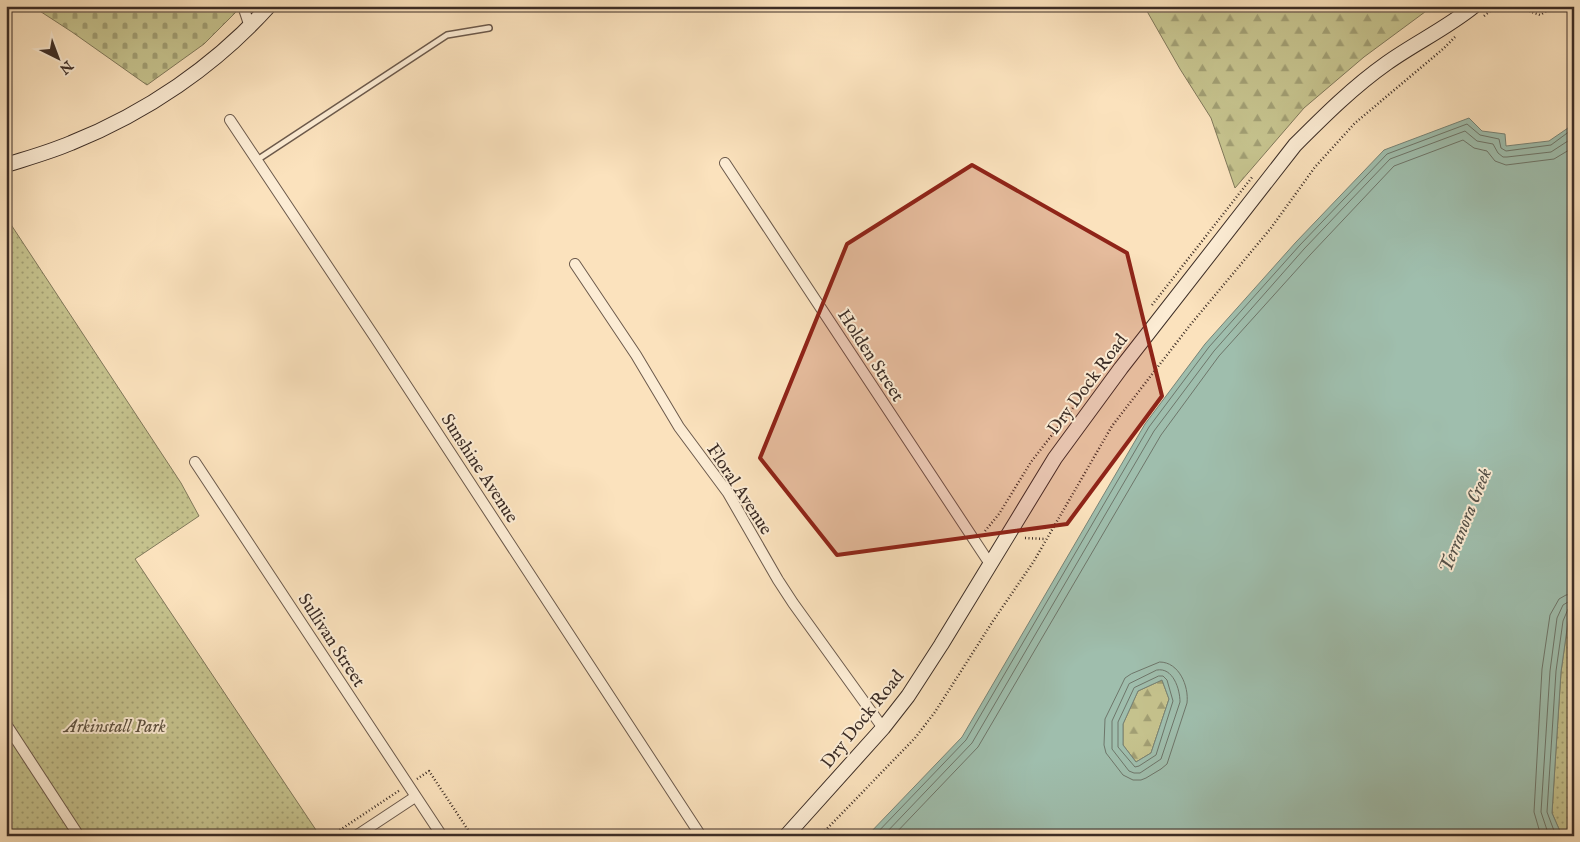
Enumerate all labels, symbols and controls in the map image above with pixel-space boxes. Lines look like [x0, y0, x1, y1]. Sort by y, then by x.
north arrow [32, 32, 82, 82]
text: N [56, 56, 77, 78]
street label: Holden Street [831, 305, 908, 406]
street label: Dry Dock Road [1043, 330, 1134, 440]
street label: Sunshine Avenue [435, 410, 523, 528]
street label: Floral Avenue [701, 440, 777, 540]
water label: Terranora Creek [1434, 464, 1498, 577]
street label: Sullivan Street [292, 590, 370, 692]
street label: Dry Dock Road [816, 666, 910, 774]
park label: Arkinstall Park [62, 716, 166, 739]

